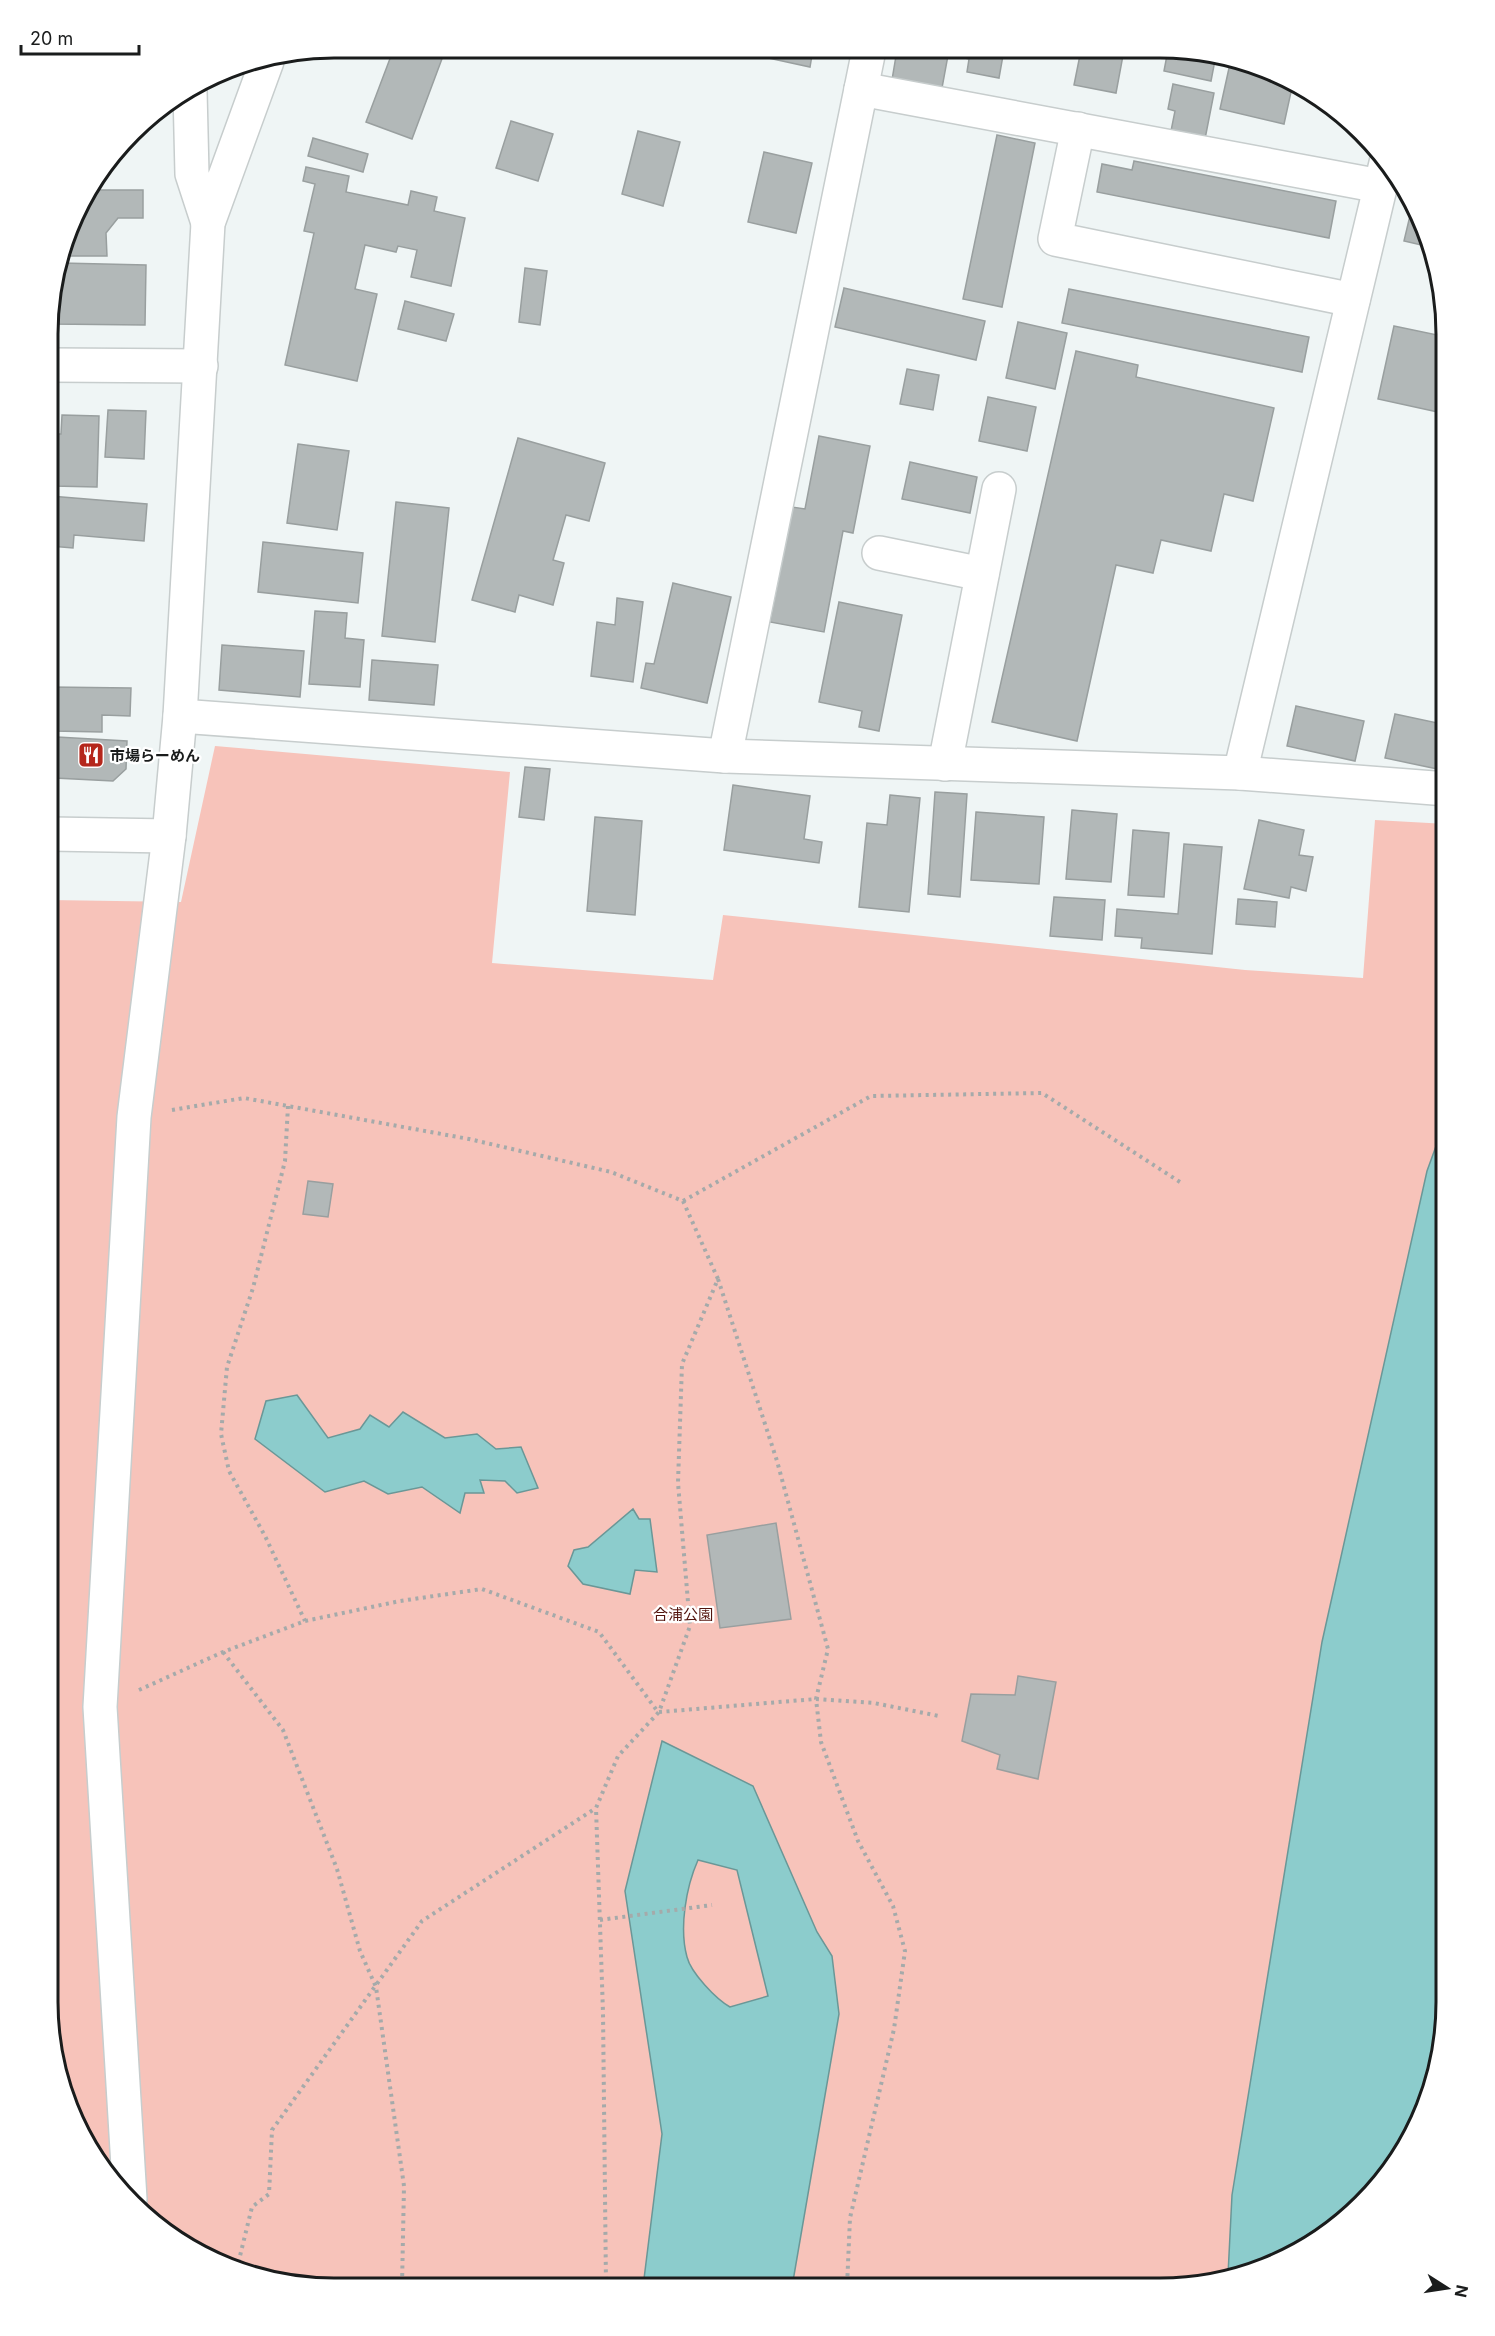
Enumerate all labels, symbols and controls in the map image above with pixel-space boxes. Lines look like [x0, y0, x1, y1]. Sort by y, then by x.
scale bar [21, 18, 140, 56]
text: 20 m [30, 28, 73, 49]
restaurant icon: 市場らーめん [76, 740, 106, 770]
place label: 市場らーめん [110, 746, 200, 765]
park label: 合浦公園 [653, 1605, 713, 1624]
north arrow [1417, 2258, 1477, 2318]
text: N [1451, 2283, 1473, 2299]

